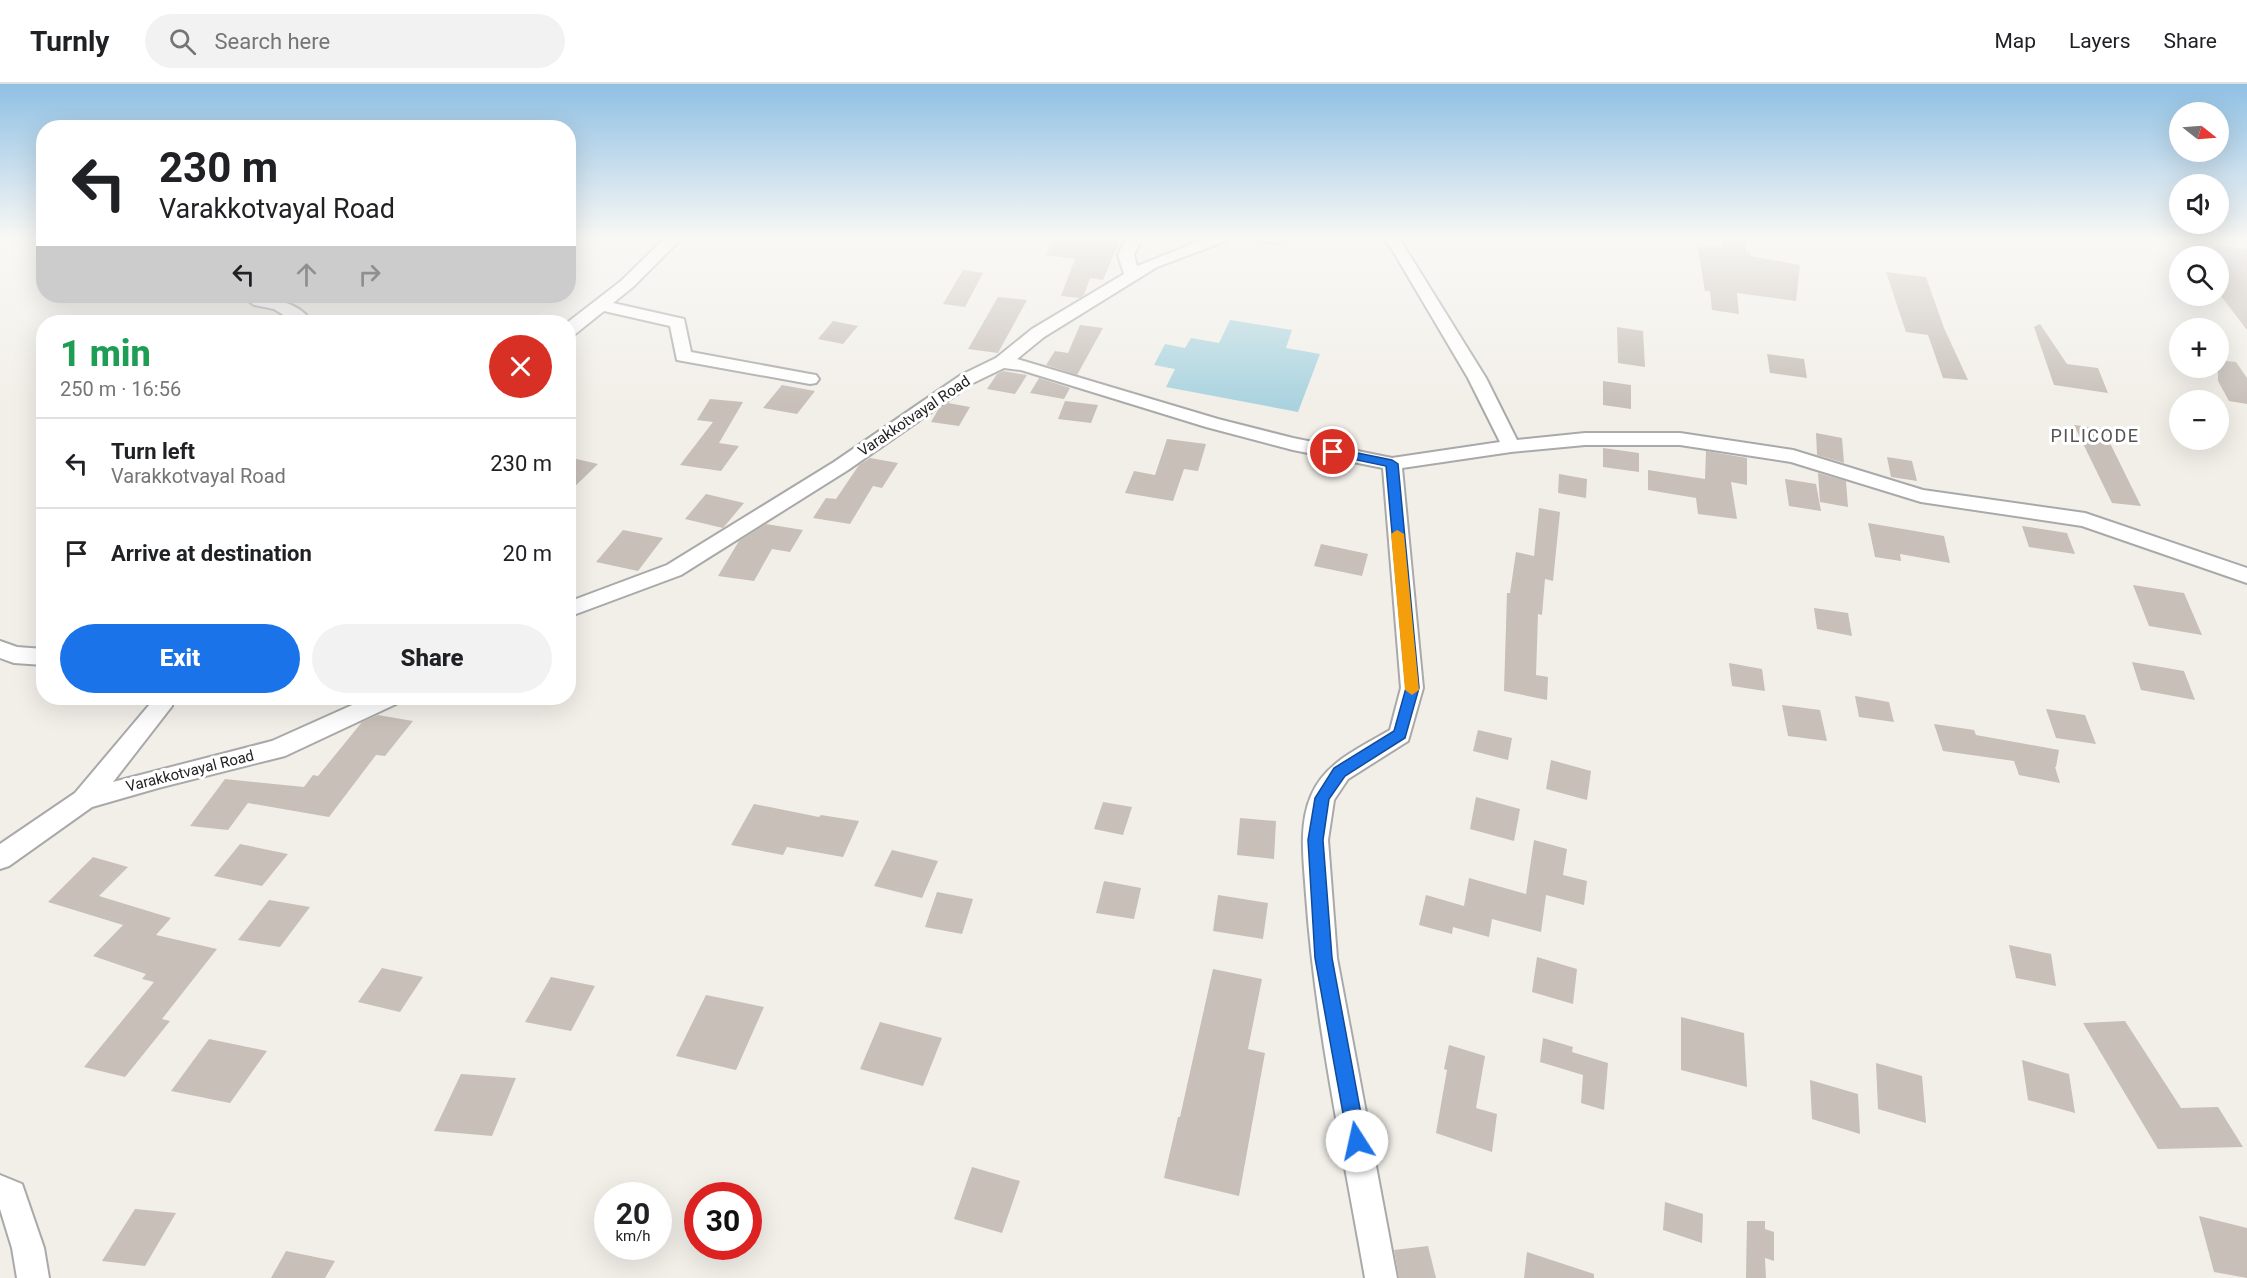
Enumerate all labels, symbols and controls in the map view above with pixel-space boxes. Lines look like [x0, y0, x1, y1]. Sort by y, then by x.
search box [145, 14, 565, 68]
text: Turnly [30, 25, 109, 58]
icon: search [166, 25, 199, 58]
text: Search here [214, 29, 330, 54]
text: Map [1994, 29, 2036, 53]
text: Layers [2069, 29, 2130, 53]
text: Share [2163, 29, 2217, 53]
north arrow [2169, 102, 2229, 162]
map controls [2169, 102, 2229, 450]
text: 230 m [159, 143, 278, 192]
icon: left [60, 144, 138, 222]
button: sound [2169, 174, 2229, 234]
text: Varakkotvayal Road [159, 193, 395, 225]
button: search [2169, 246, 2229, 306]
icon: left [227, 258, 260, 291]
icon: ahead [290, 258, 323, 291]
icon: right [353, 258, 386, 291]
button: + [2169, 318, 2229, 378]
text: 1 min [60, 333, 151, 375]
button: close [489, 335, 552, 398]
street label: Varakkotvayal Road [855, 372, 973, 460]
text: 250 m · 16:56 [60, 377, 181, 401]
button: − [2169, 390, 2229, 450]
district label: PILICODE [2051, 425, 2139, 446]
pin [1307, 426, 1358, 477]
icon: arrive [1316, 435, 1349, 468]
text: Turn left [111, 439, 195, 464]
icon: left [60, 447, 93, 480]
text: 230 m [490, 451, 552, 476]
text: Varakkotvayal Road [111, 464, 286, 488]
icon: arrive [60, 537, 93, 570]
text: Arrive at destination [111, 541, 312, 566]
text: 20 m [503, 541, 552, 566]
button: Exit [60, 624, 300, 693]
button: Share [312, 624, 552, 693]
street label: Varakkotvayal Road [124, 746, 256, 796]
position arrow [1325, 1109, 1389, 1173]
speed limit sign: 30 [684, 1182, 762, 1260]
text: 20 [616, 1196, 650, 1231]
text: km/h [615, 1227, 651, 1245]

